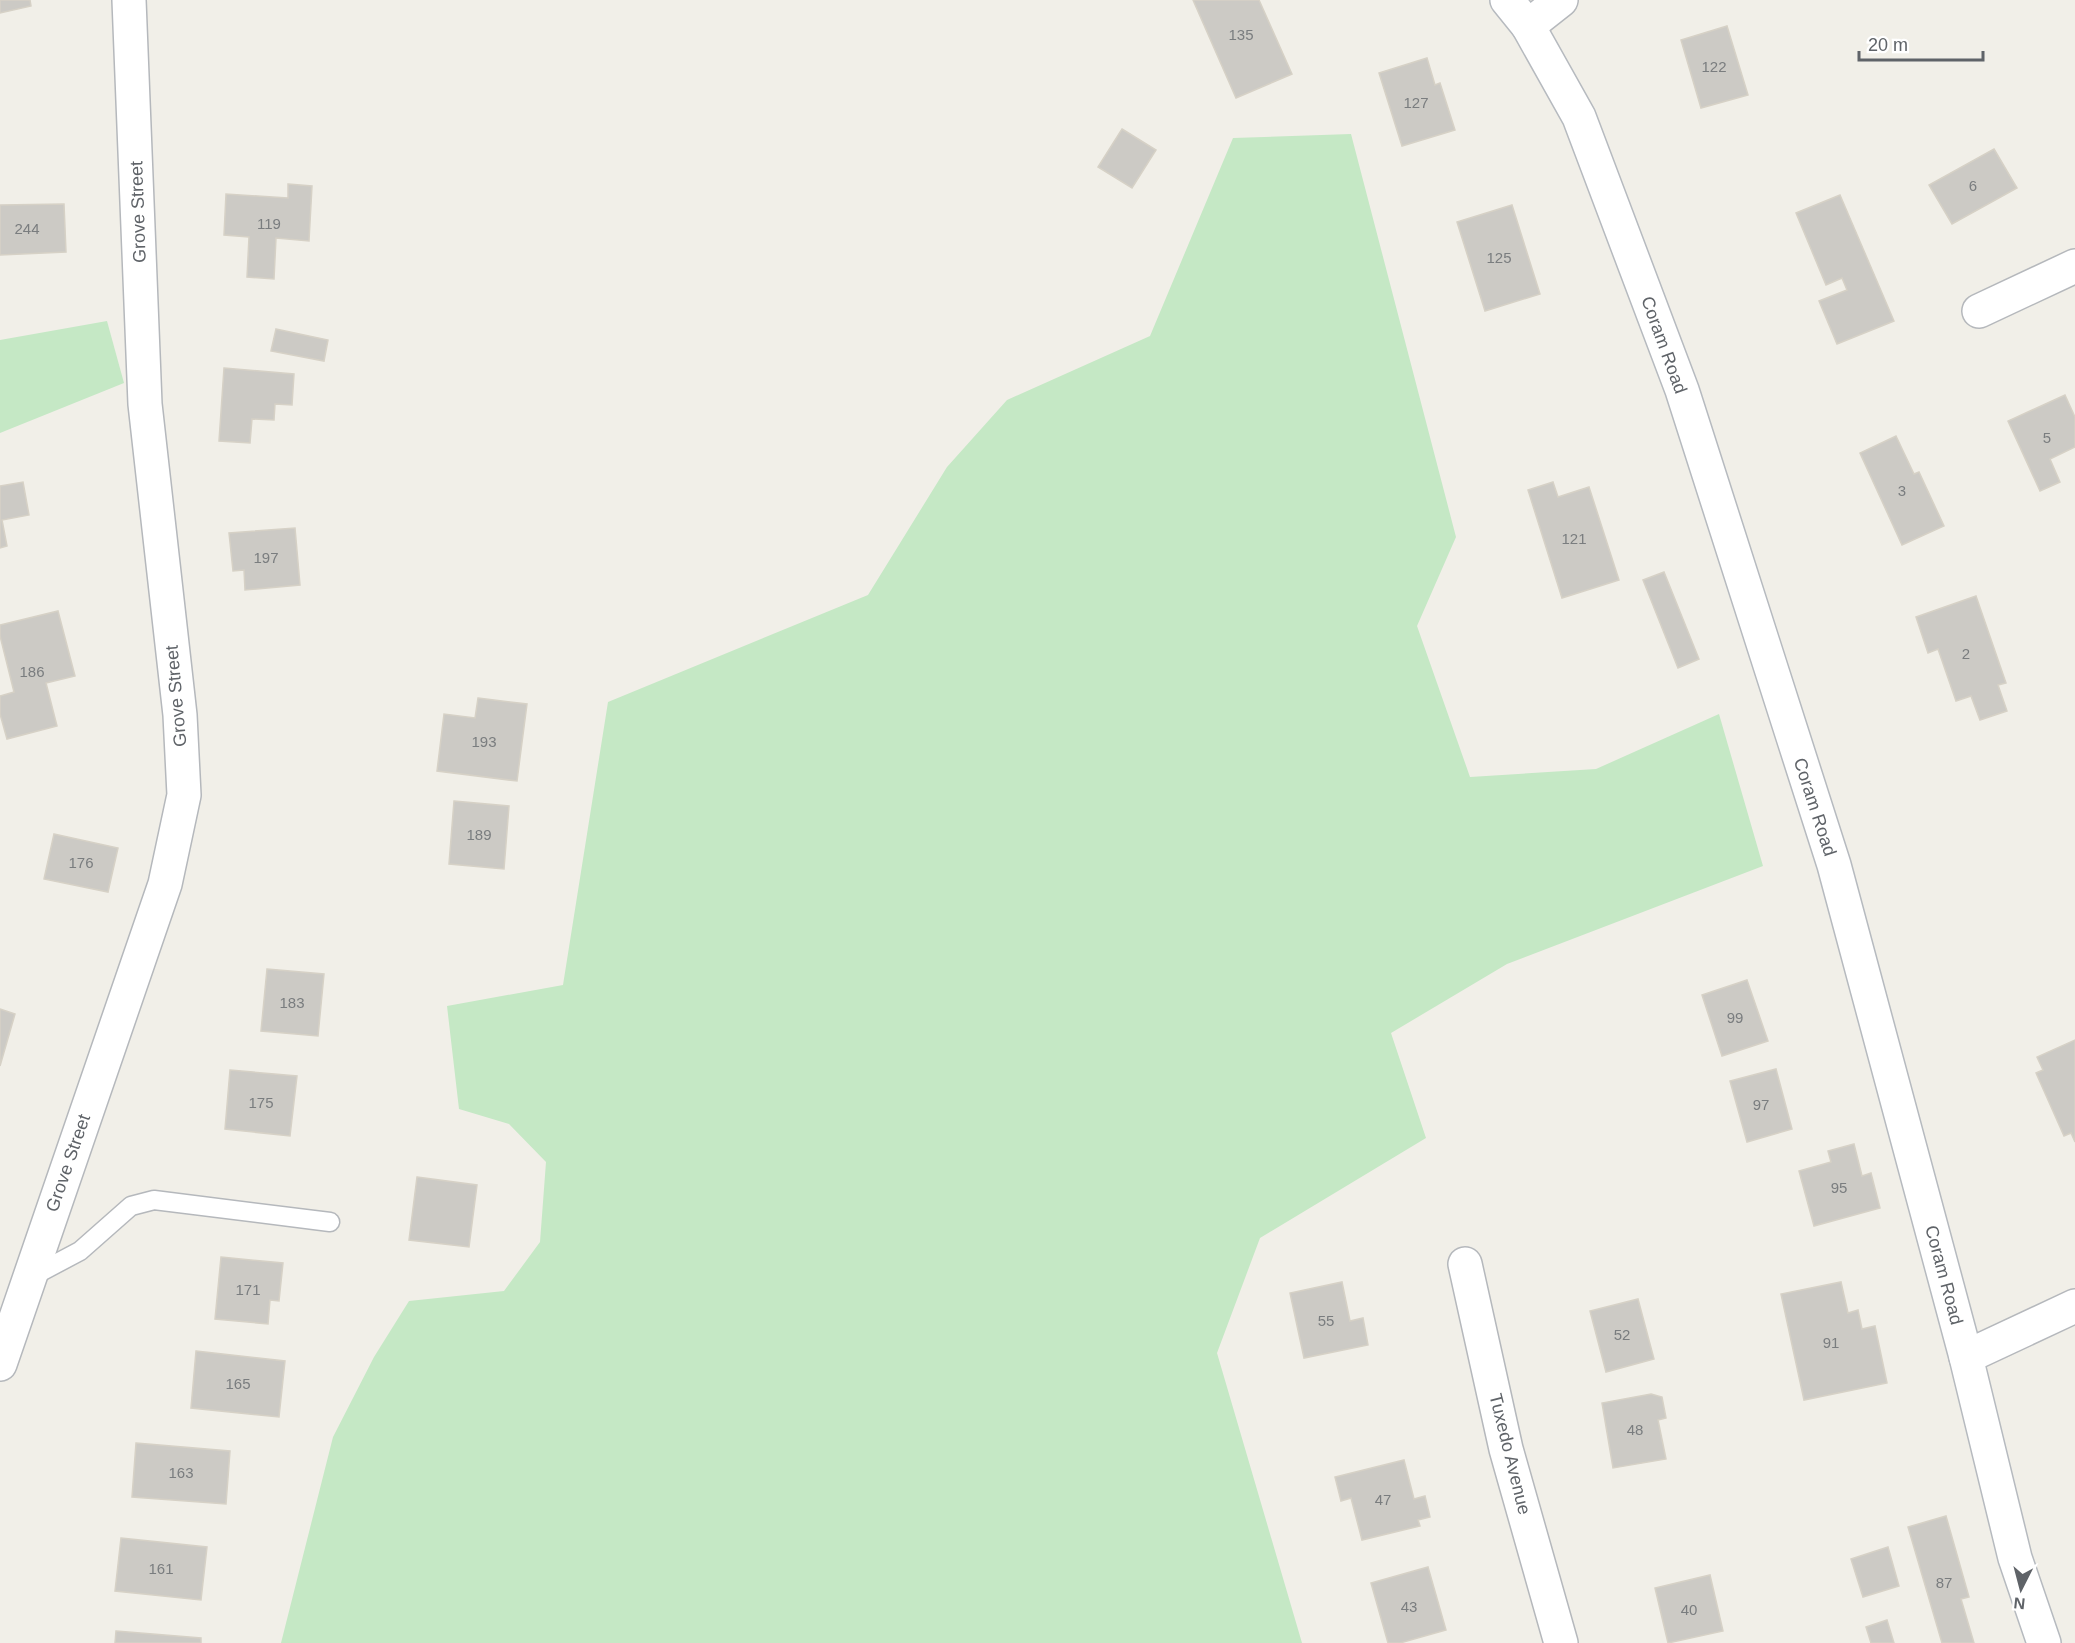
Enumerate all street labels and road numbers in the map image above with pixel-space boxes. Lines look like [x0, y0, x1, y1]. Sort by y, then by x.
street label: Grove Street [126, 161, 150, 263]
street label: Coram Road [1637, 294, 1691, 396]
street label: Grove Street [162, 644, 190, 748]
street label: Coram Road [1790, 755, 1840, 859]
street label: Grove Street [42, 1112, 94, 1214]
street label: Coram Road [1921, 1223, 1967, 1327]
street label: Tuxedo Avenue [1485, 1391, 1535, 1517]

